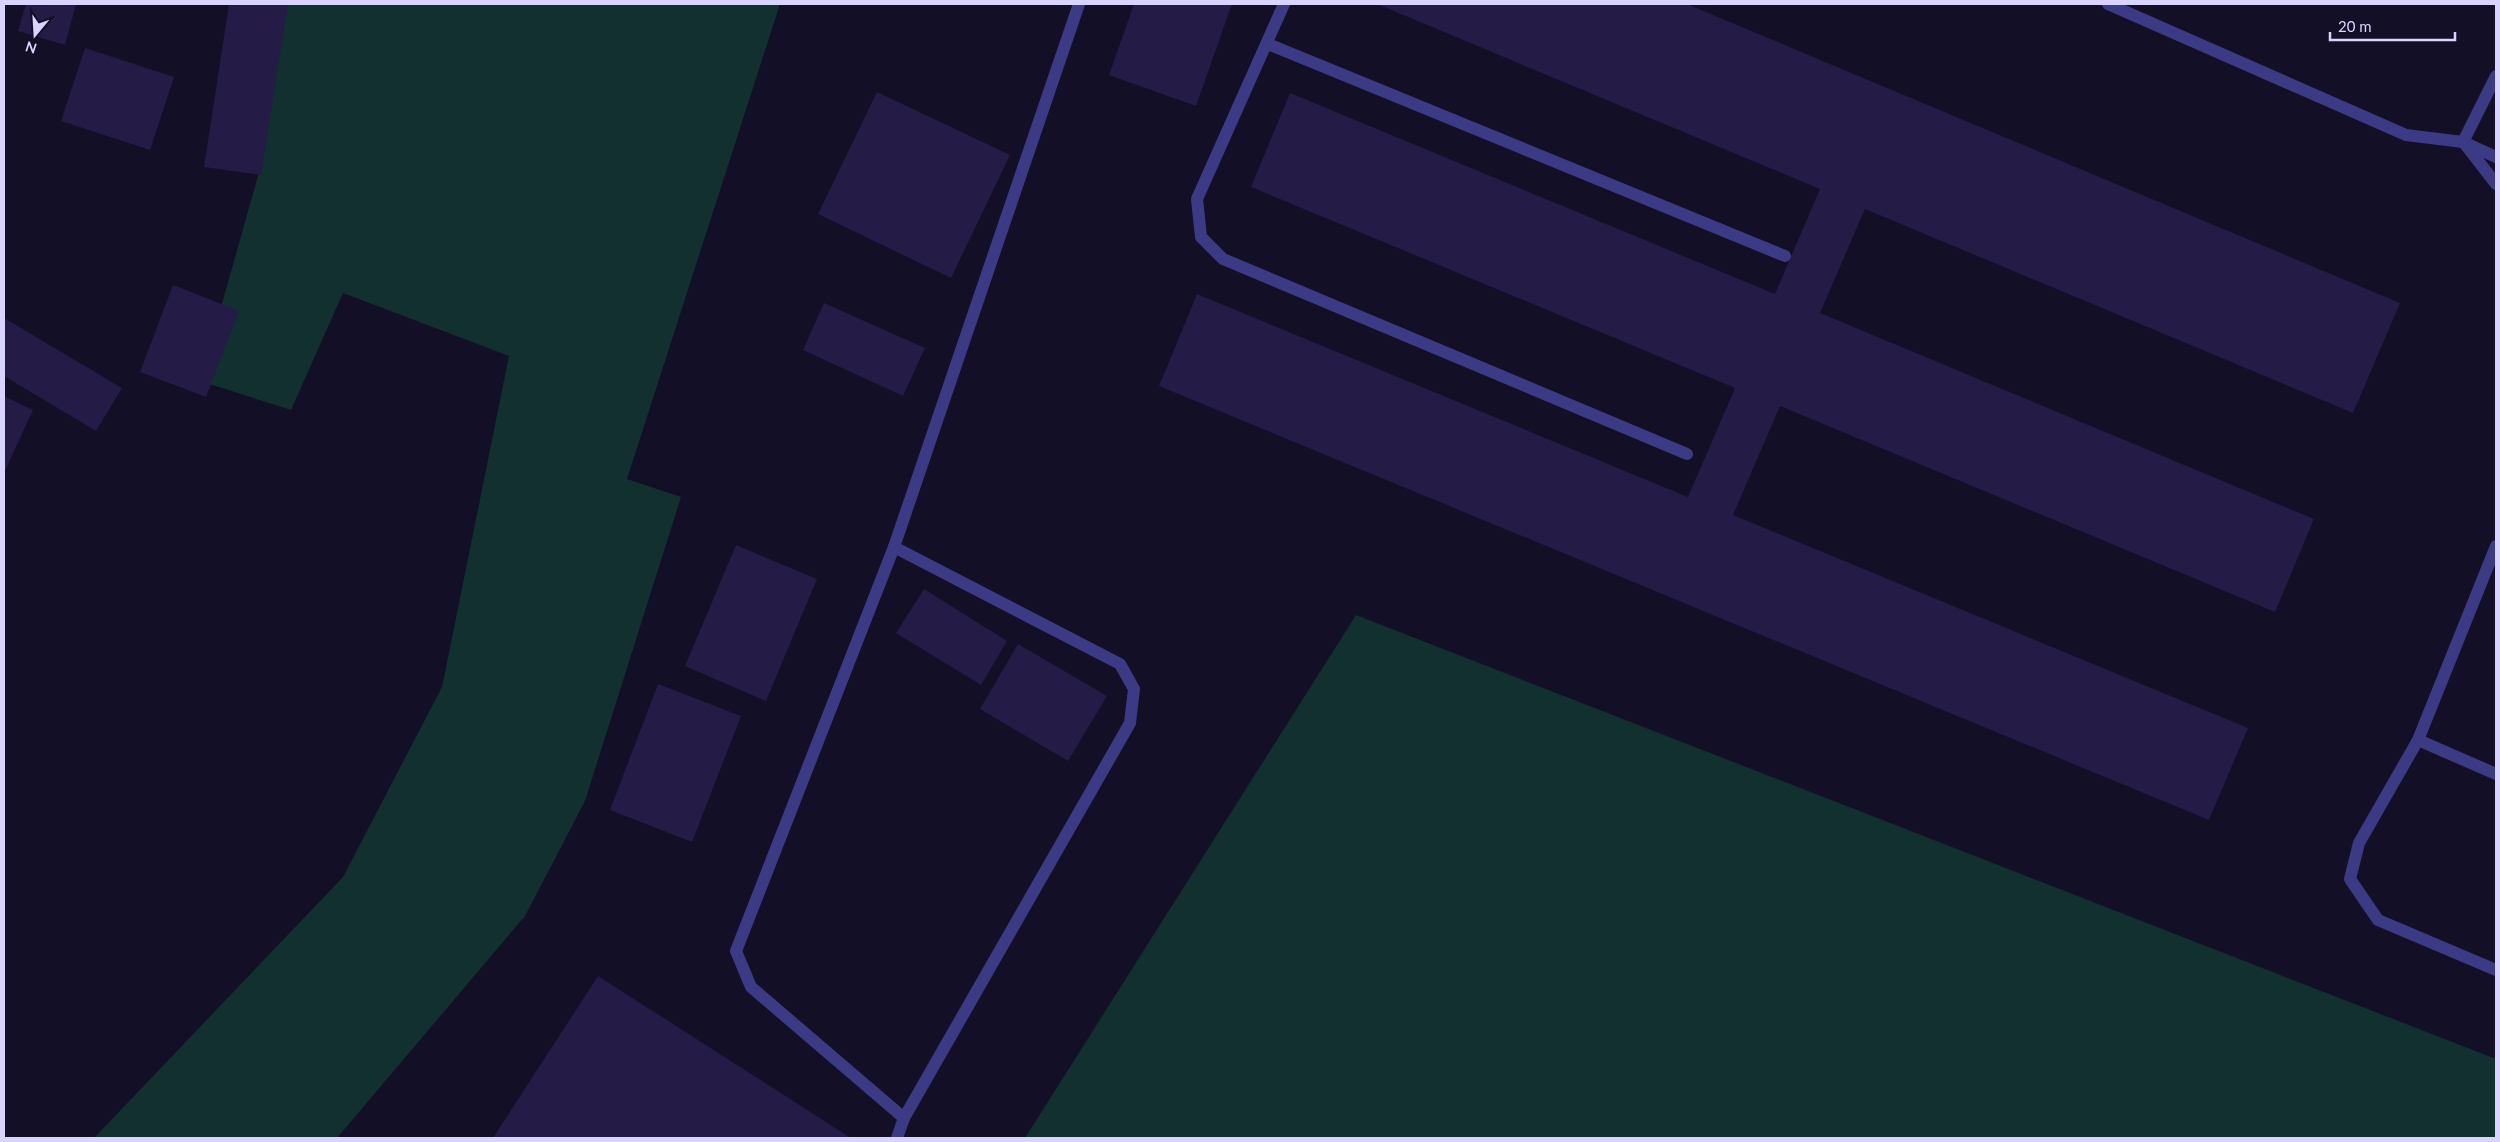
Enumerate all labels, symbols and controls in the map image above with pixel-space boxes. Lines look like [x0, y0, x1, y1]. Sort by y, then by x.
north arrow [10, 10, 60, 60]
scale bar [2330, 10, 2455, 42]
text: 20 m [2338, 17, 2372, 35]
text: N [23, 38, 39, 58]

